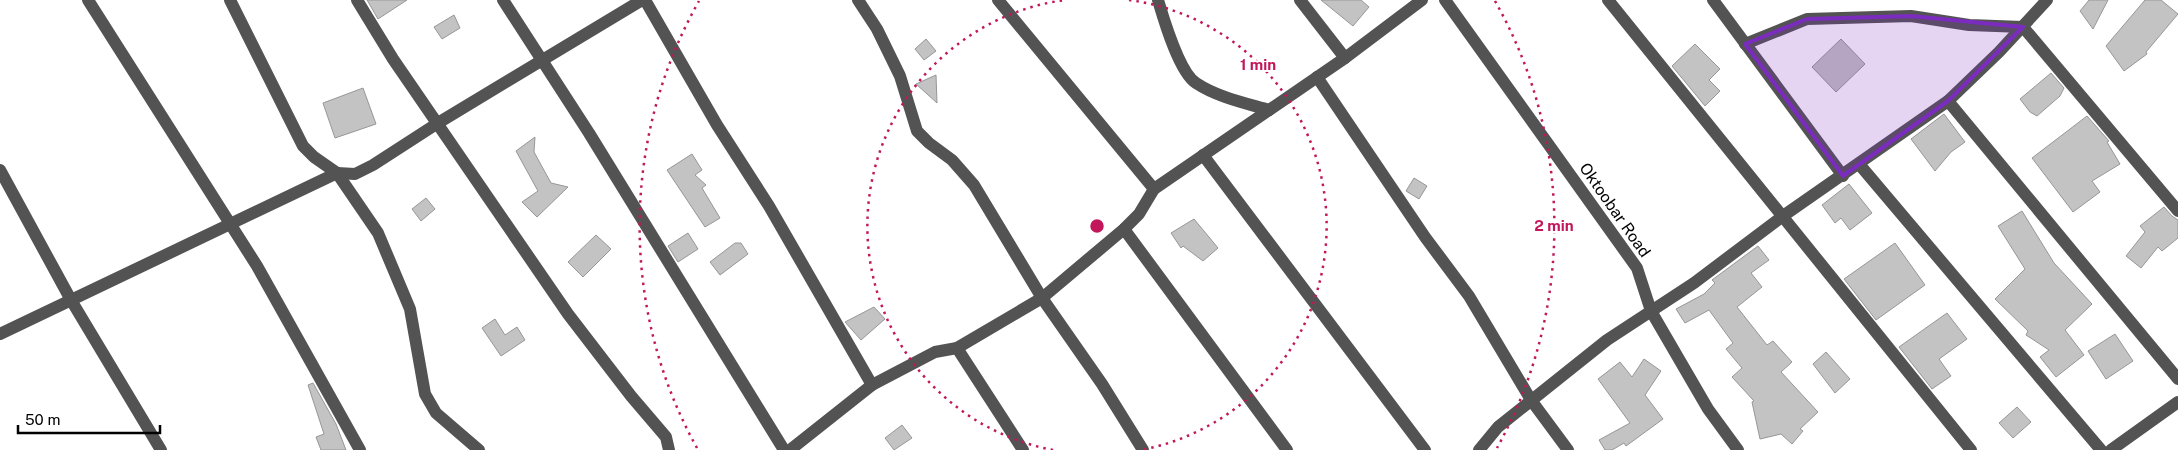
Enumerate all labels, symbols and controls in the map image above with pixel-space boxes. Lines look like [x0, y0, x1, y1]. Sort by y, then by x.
text: 1 min [1240, 56, 1276, 73]
street label: Oktoobar Road [1575, 159, 1655, 261]
centre of rings [1088, 217, 1106, 235]
text: 2 min [1534, 217, 1574, 234]
scale bar [18, 402, 160, 434]
text: 50 m [25, 411, 60, 428]

